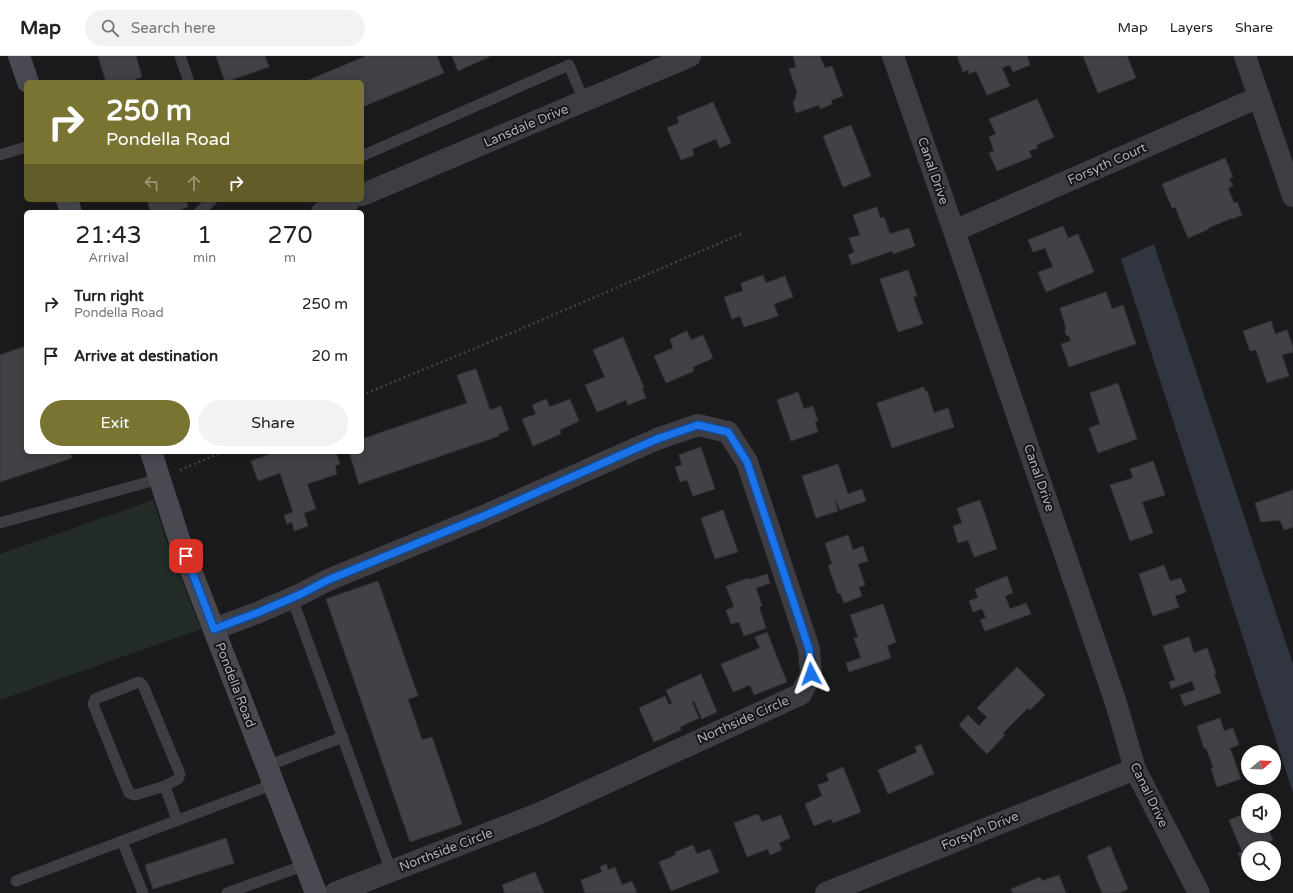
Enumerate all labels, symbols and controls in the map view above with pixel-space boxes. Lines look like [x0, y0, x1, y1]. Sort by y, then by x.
search box [85, 10, 365, 46]
text: Map [20, 17, 61, 39]
icon: search [99, 17, 121, 39]
text: Search here [131, 19, 215, 37]
text: Map [1118, 19, 1148, 36]
text: Layers [1170, 19, 1213, 36]
text: Share [1235, 19, 1273, 36]
text: 250 m [106, 94, 192, 128]
icon: right [40, 96, 92, 148]
street label: Lansdale Drive [481, 101, 571, 151]
text: Pondella Road [106, 128, 230, 150]
street label: Canal Drive [914, 135, 952, 207]
street label: Forsyth Court [1065, 139, 1149, 189]
icon: left [141, 172, 163, 194]
icon: ahead [183, 172, 205, 194]
icon: right [225, 172, 247, 194]
text: 21:43 [75, 221, 142, 250]
text: 1 [197, 221, 212, 250]
text: 270 [267, 221, 313, 250]
text: Arrival [88, 250, 129, 266]
text: min [193, 250, 216, 266]
text: m [284, 250, 296, 266]
text: Turn right [74, 287, 144, 305]
icon: right [40, 293, 62, 315]
text: 250 m [302, 295, 348, 313]
text: Pondella Road [74, 305, 164, 321]
icon: arrive [40, 345, 62, 367]
text: Arrive at destination [74, 347, 218, 365]
text: 20 m [311, 347, 348, 365]
button: Exit [40, 400, 190, 446]
button: Share [198, 400, 348, 446]
street label: Canal Drive [1020, 442, 1058, 514]
pin [169, 539, 203, 573]
icon: arrive [175, 545, 197, 567]
street label: Pondella Road [211, 640, 259, 730]
position arrow [790, 653, 832, 695]
street label: Northside Circle [695, 693, 791, 747]
north arrow [1241, 745, 1281, 785]
map controls [1241, 745, 1281, 881]
street label: Canal Drive [1126, 760, 1172, 830]
button: sound [1241, 793, 1281, 833]
street label: Forsyth Drive [939, 808, 1021, 854]
street label: Northside Circle [397, 825, 495, 875]
button: search [1241, 841, 1281, 881]

